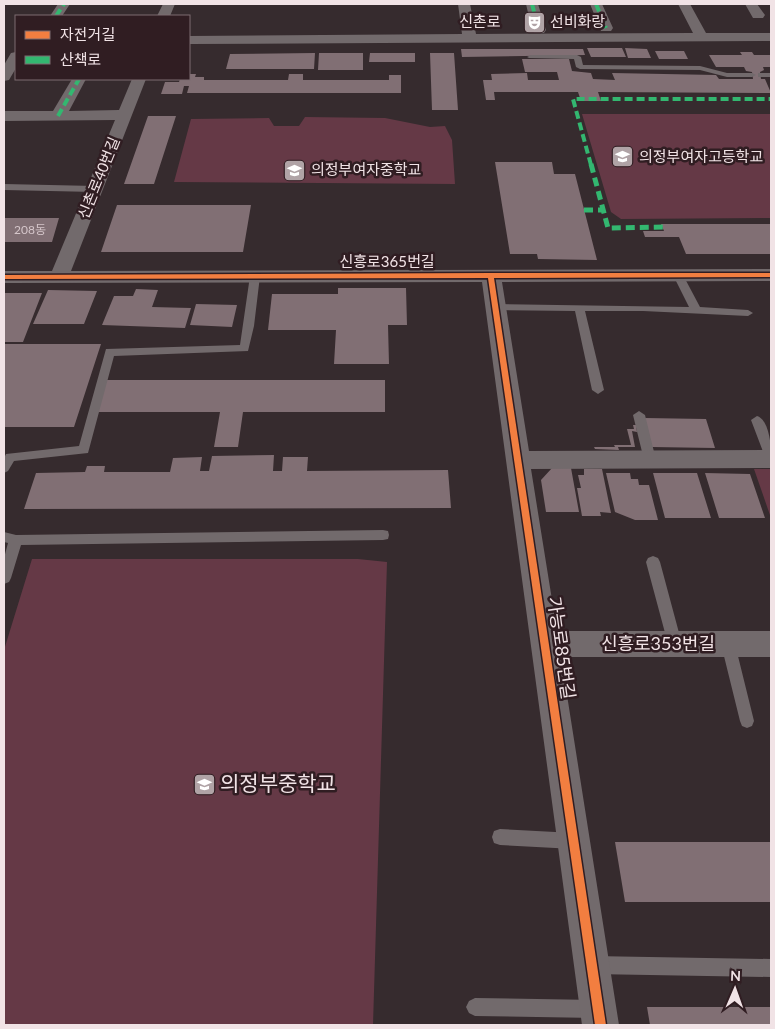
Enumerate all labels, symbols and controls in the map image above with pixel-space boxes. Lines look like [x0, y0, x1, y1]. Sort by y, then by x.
theatre icon: 선비화랑 [522, 10, 546, 34]
street label: 신촌로 [459, 12, 501, 30]
place label: 선비화랑 [550, 12, 605, 30]
legend [15, 15, 190, 80]
text: 자전거길 [60, 25, 115, 43]
text: 산책로 [60, 50, 101, 68]
street label: 신촌로40번길 [74, 134, 123, 221]
school or university icon: 의정부여자고등학교 [611, 145, 635, 169]
place label: 의정부여자고등학교 [639, 147, 763, 165]
school or university icon: 의정부여자중학교 [283, 158, 307, 182]
place label: 의정부여자중학교 [311, 160, 421, 178]
house number: 208동 [14, 222, 46, 237]
street label: 신흥로365번길 [339, 252, 435, 270]
street label: 가능로85번길 [544, 595, 580, 701]
street label: 신흥로353번길 [601, 632, 715, 654]
place label: 의정부중학교 [220, 770, 336, 795]
school or university icon: 의정부중학교 [192, 772, 216, 796]
north arrow [710, 964, 760, 1014]
text: N [730, 967, 741, 984]

